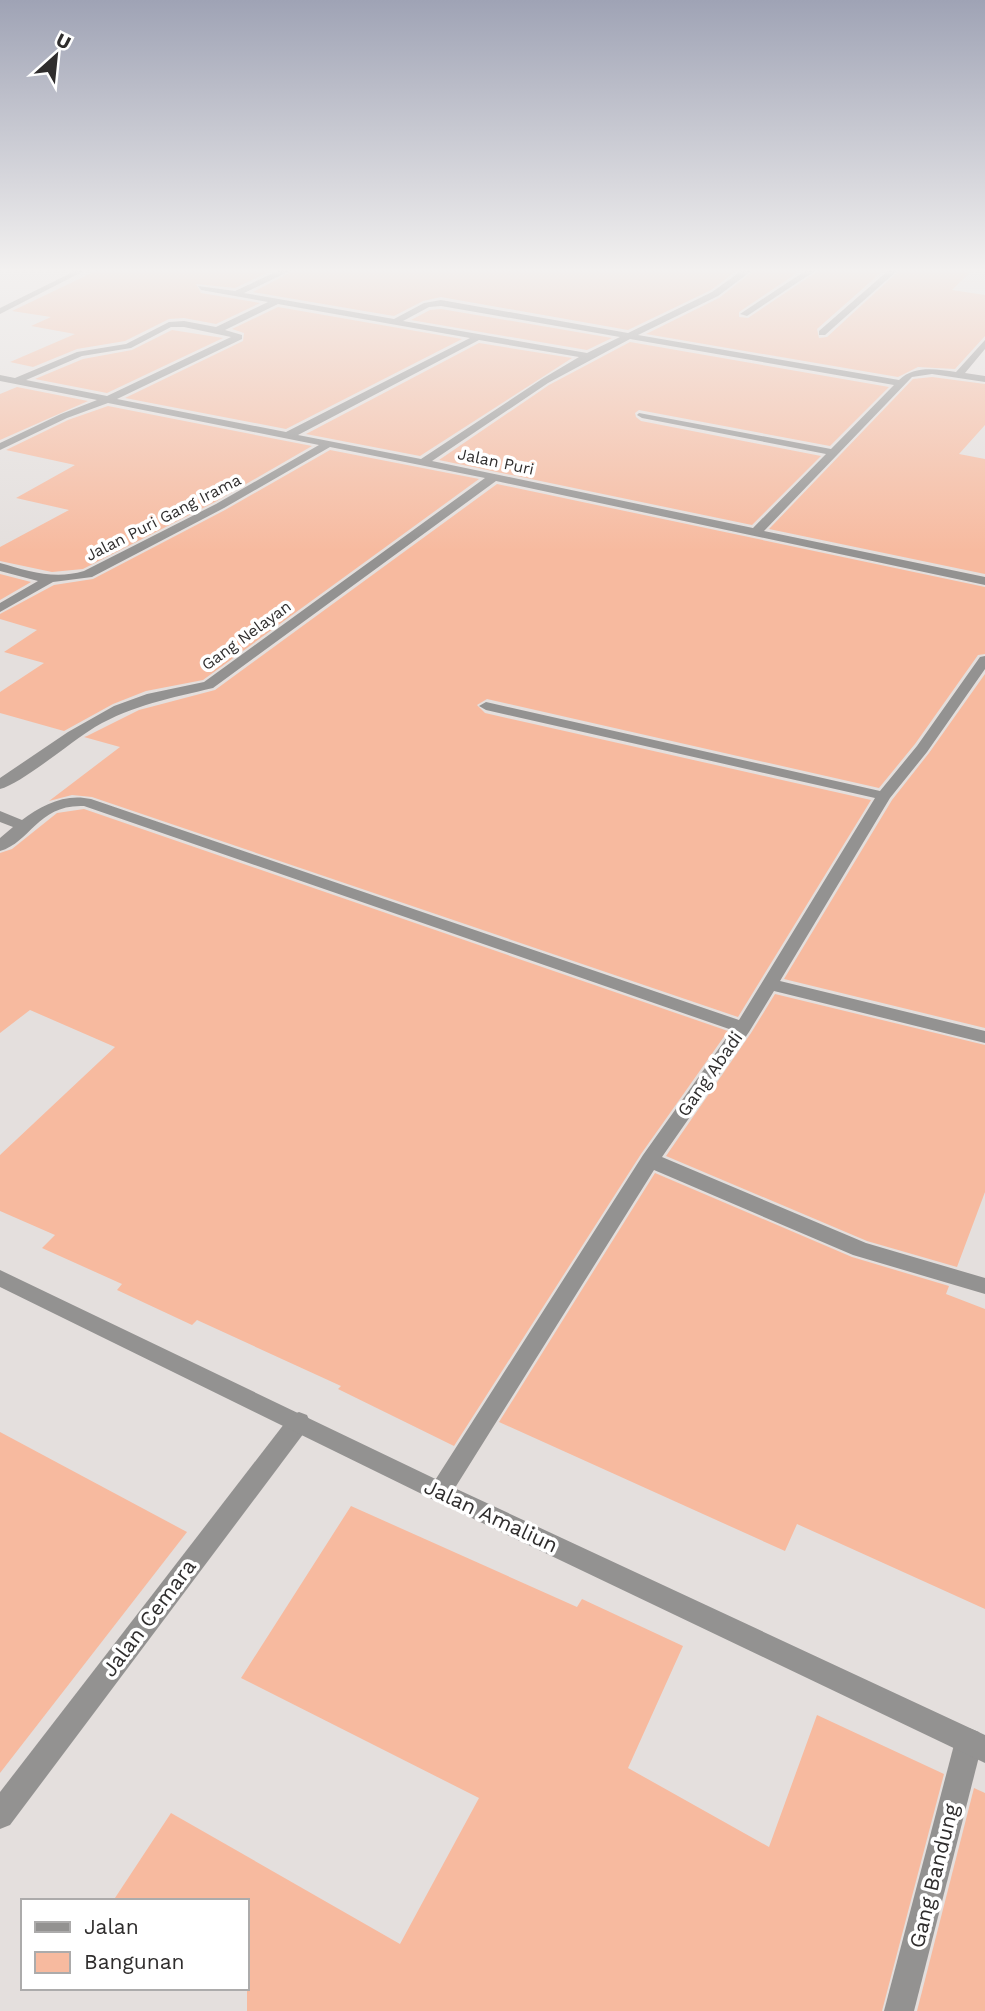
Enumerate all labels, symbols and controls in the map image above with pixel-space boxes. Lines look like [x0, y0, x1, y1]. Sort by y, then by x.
north arrow [21, 21, 91, 91]
text: U [52, 28, 75, 55]
street label: Jalan Puri [456, 444, 536, 479]
street label: Jalan Puri Gang Irama [82, 470, 244, 565]
street label: Gang Nelayan [198, 597, 295, 674]
street label: Gang Abadi [673, 1027, 747, 1120]
street label: Jalan Amaliun [420, 1474, 562, 1557]
street label: Jalan Cemara [96, 1554, 201, 1681]
street label: Gang Bandung [904, 1801, 964, 1950]
legend [21, 1899, 248, 1990]
text: Jalan [84, 1914, 139, 1939]
text: Bangunan [84, 1949, 185, 1974]

